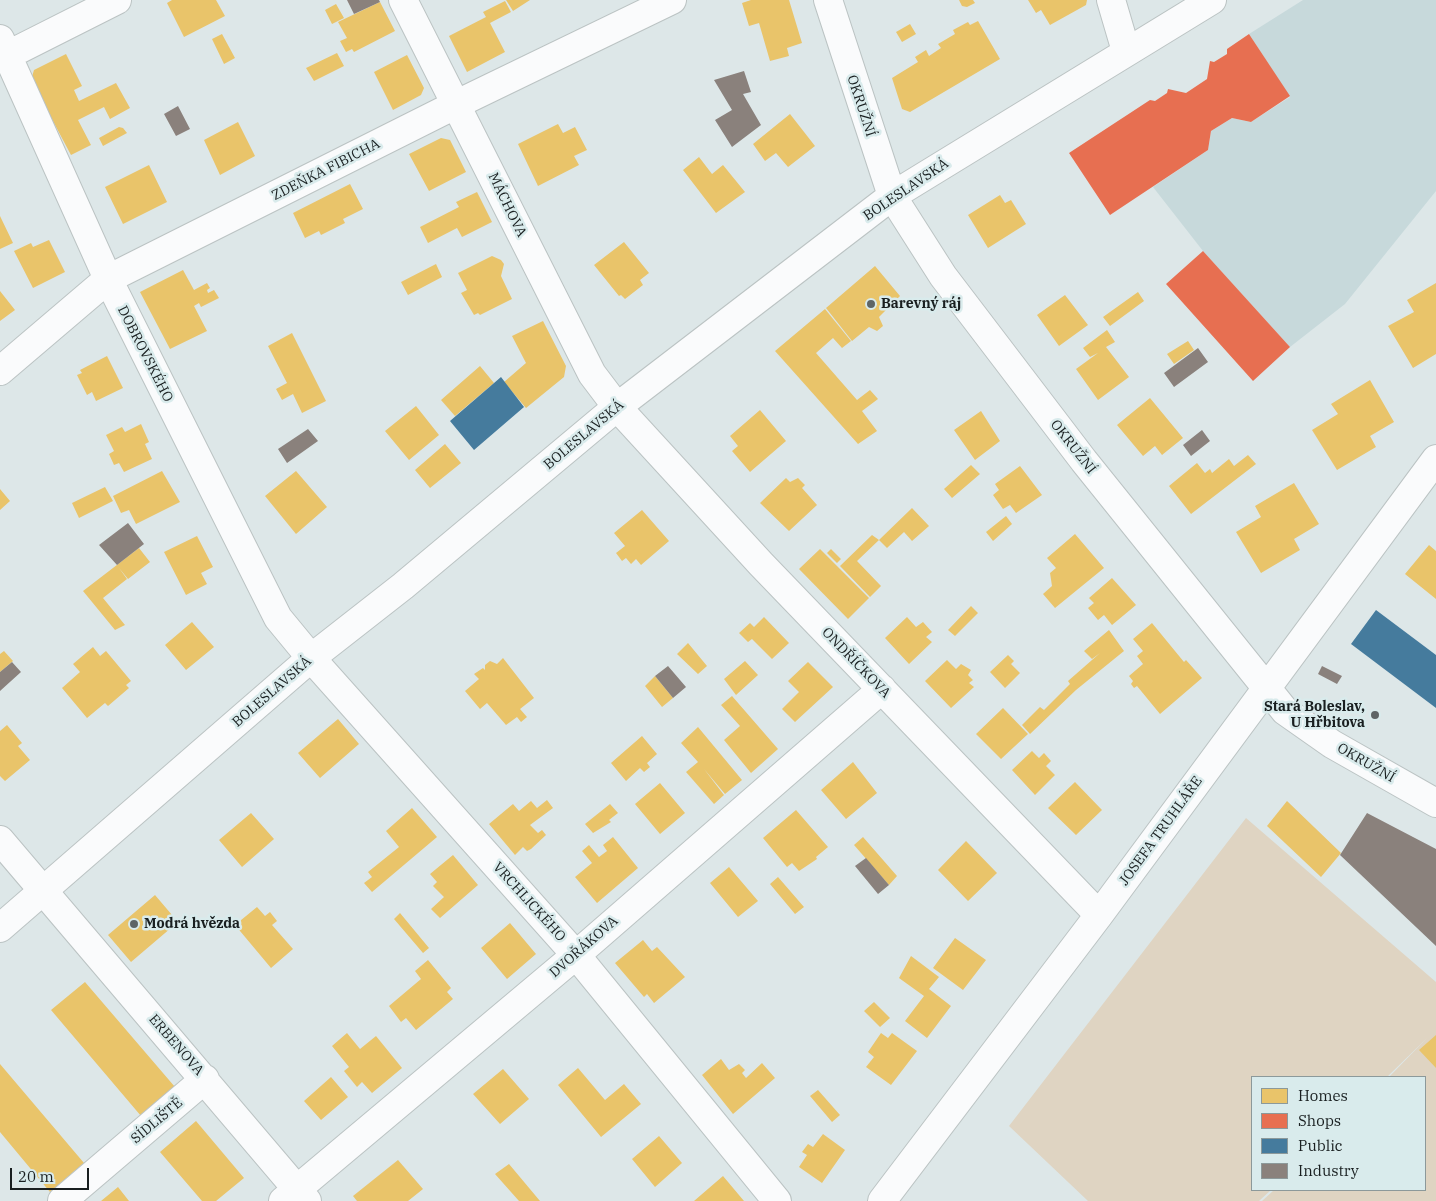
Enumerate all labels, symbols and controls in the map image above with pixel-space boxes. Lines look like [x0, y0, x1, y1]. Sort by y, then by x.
street label: OKRUŽNÍ [843, 73, 879, 139]
street label: ZDEŇKA FIBICHA [269, 136, 383, 204]
street label: BOLESLAVSKÁ [860, 155, 952, 225]
street label: MÁCHOVA [484, 170, 530, 240]
place label: Barevný ráj [881, 296, 961, 312]
marker: Barevný ráj [865, 298, 877, 310]
street label: DOBROVSKÉHO [114, 303, 176, 405]
street label: BOLESLAVSKÁ [541, 397, 627, 473]
street label: OKRUŽNÍ [1047, 417, 1099, 477]
street label: ONDŘÍČKOVA [818, 624, 894, 702]
street label: BOLESLAVSKÁ [229, 653, 315, 731]
place label: Stará Boleslav, U Hřbitova [1264, 699, 1365, 732]
marker: Stará Boleslav, U Hřbitova [1369, 709, 1381, 721]
street label: OKRUŽNÍ [1334, 740, 1398, 786]
street label: JOSEFA TRUHLÁŘE [1116, 773, 1206, 889]
street label: VRCHLICKÉHO [489, 859, 569, 945]
street label: DVOŘÁKOVA [546, 913, 622, 981]
place label: Modrá hvězda [144, 916, 240, 932]
marker: Modrá hvězda [128, 918, 140, 930]
street label: ERBENOVA [145, 1011, 207, 1079]
legend [1251, 1076, 1426, 1191]
text: Homes [1298, 1086, 1348, 1105]
street label: SÍDLIŠTĚ [128, 1095, 186, 1147]
text: Shops [1298, 1111, 1341, 1130]
text: Public [1298, 1136, 1343, 1155]
scale bar [12, 1158, 91, 1190]
text: Industry [1298, 1161, 1359, 1180]
text: 20 m [18, 1167, 54, 1186]

